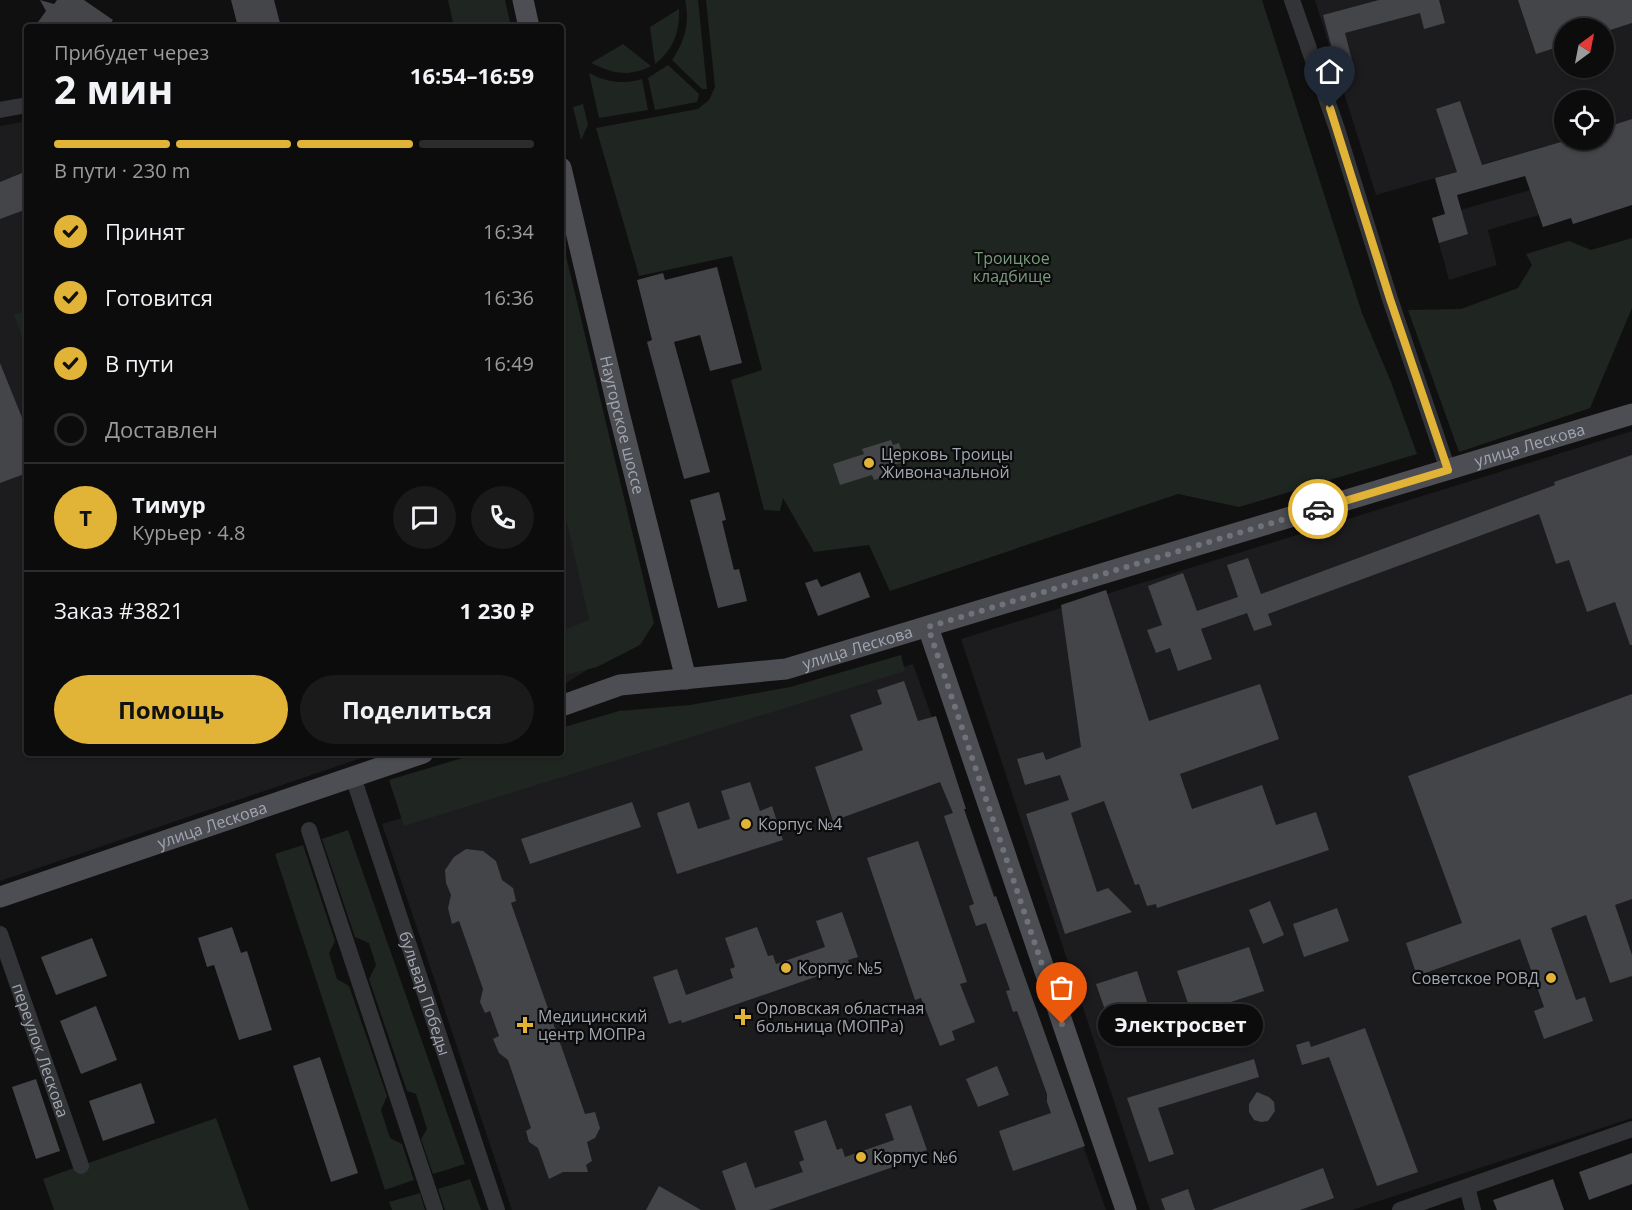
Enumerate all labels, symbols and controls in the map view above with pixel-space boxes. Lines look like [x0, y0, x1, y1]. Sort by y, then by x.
north arrow [1554, 18, 1614, 78]
map controls [1554, 18, 1614, 150]
text: Прибудет через [54, 39, 209, 66]
pin [1304, 46, 1355, 108]
icon: home [1313, 55, 1346, 88]
text: 16:54–16:59 [410, 60, 534, 90]
text: 2 мин [54, 62, 173, 115]
button: locate [1554, 90, 1614, 150]
text: В пути · 230 m [54, 157, 190, 184]
icon: check [54, 215, 87, 248]
text: Принят [105, 216, 185, 246]
text: 16:34 [483, 218, 534, 245]
park label: Троицкое кладбище [973, 247, 1051, 287]
icon: check [54, 281, 87, 314]
text: Готовится [105, 282, 213, 312]
text: 16:36 [483, 284, 534, 311]
icon: check [54, 347, 87, 380]
text: В пути [105, 348, 174, 378]
text: 16:49 [483, 350, 534, 377]
street label: Наугорское шоссе [595, 353, 650, 496]
text: Доставлен [105, 414, 218, 444]
street label: улица Лескова [1472, 418, 1587, 472]
place label: Церковь Троицы Живоначальной [881, 443, 1013, 483]
marker: Церковь Троицы Живоначальной [862, 456, 876, 470]
courier [1288, 479, 1348, 539]
button: chat [393, 486, 456, 549]
button: phone [471, 486, 534, 549]
text: Тимур [132, 489, 206, 519]
icon: car [1302, 493, 1335, 526]
text: Т [79, 502, 92, 532]
text: Курьер · 4.8 [132, 519, 246, 546]
text: Заказ #3821 [54, 595, 184, 625]
text: 1 230 ₽ [459, 595, 534, 625]
street label: улица Лескова [800, 620, 915, 674]
button: Помощь [54, 675, 288, 744]
button: Поделиться [300, 675, 534, 744]
street label: улица Лескова [154, 796, 270, 854]
place label: Корпус №4 [758, 813, 842, 835]
marker: Корпус №4 [739, 817, 753, 831]
street label: бульвар Победы [394, 928, 456, 1058]
place label: Корпус №5 [798, 957, 882, 979]
marker: Корпус №5 [779, 961, 793, 975]
pin [1036, 962, 1087, 1024]
place label: Советское РОВД [1412, 967, 1539, 989]
icon: bag [1045, 971, 1078, 1004]
marker: Советское РОВД [1544, 971, 1558, 985]
street label: переулок Лескова [7, 980, 74, 1120]
place label: Орловская областная больница (МОПРа) [756, 997, 924, 1037]
callout: Электросвет [1098, 1003, 1263, 1045]
place label: Медицинский центр МОПРа [538, 1005, 647, 1045]
marker: Орловская областная больница (МОПРа) [734, 1008, 752, 1026]
text: Электросвет [1114, 1011, 1247, 1038]
marker: Медицинский центр МОПРа [516, 1016, 534, 1034]
place label: Корпус №6 [873, 1146, 957, 1168]
marker: Корпус №6 [854, 1150, 868, 1164]

